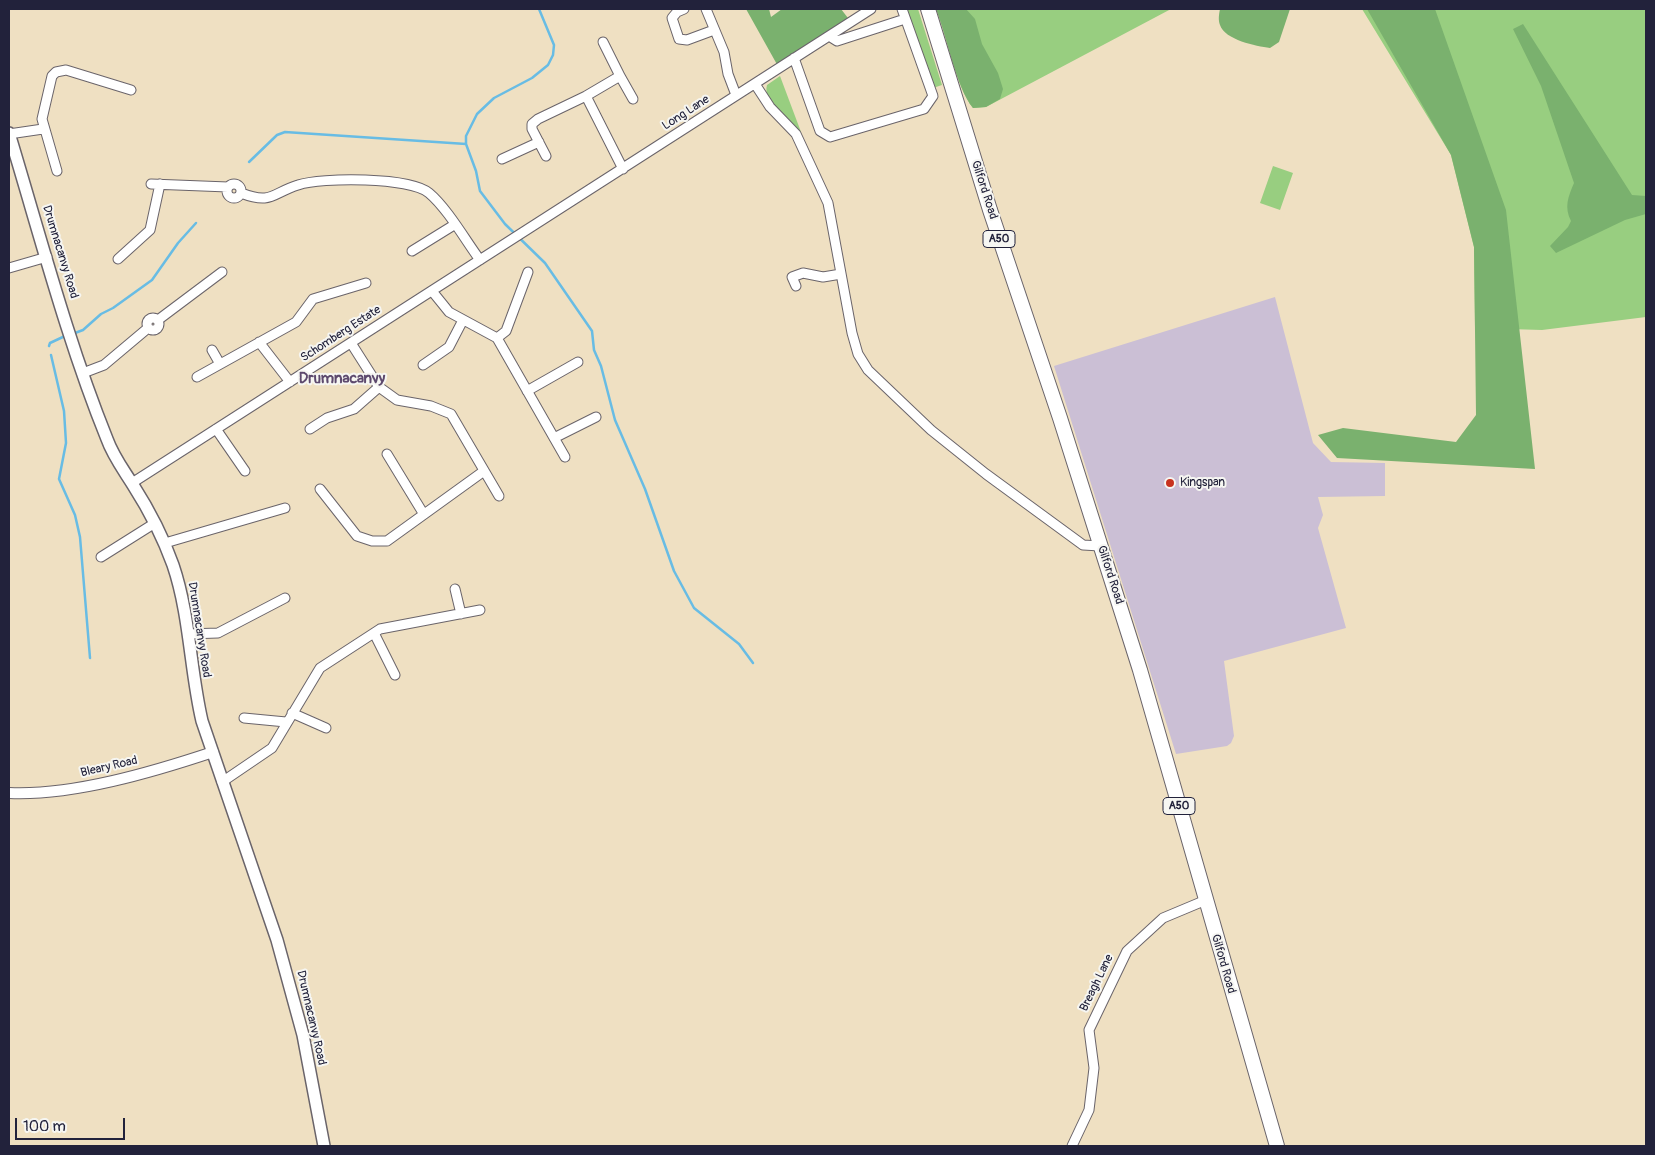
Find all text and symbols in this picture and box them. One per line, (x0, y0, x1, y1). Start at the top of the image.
street label: Long Lane (660, 92, 712, 134)
street label: Gilford Road (968, 159, 1000, 221)
street label: Drumnacanvy Road (39, 204, 81, 300)
road number: A50 (983, 230, 1015, 248)
street label: Schomberg Estate (298, 303, 384, 365)
district label: Drumnacanvy (299, 370, 385, 388)
place label: Kingspan (1180, 476, 1225, 490)
marker: Kingspan (1164, 477, 1176, 489)
street label: Gilford Road (1094, 544, 1126, 606)
street label: Drumnacanvy Road (184, 581, 214, 679)
street label: Bleary Road (79, 753, 139, 781)
road number: A50 (1163, 798, 1195, 814)
street label: Gilford Road (1208, 933, 1238, 995)
street label: Breagh Lane (1077, 952, 1117, 1014)
street label: Drumnacanvy Road (293, 969, 329, 1067)
scale bar (18, 1108, 128, 1140)
text: 100 m (23, 1117, 66, 1136)

